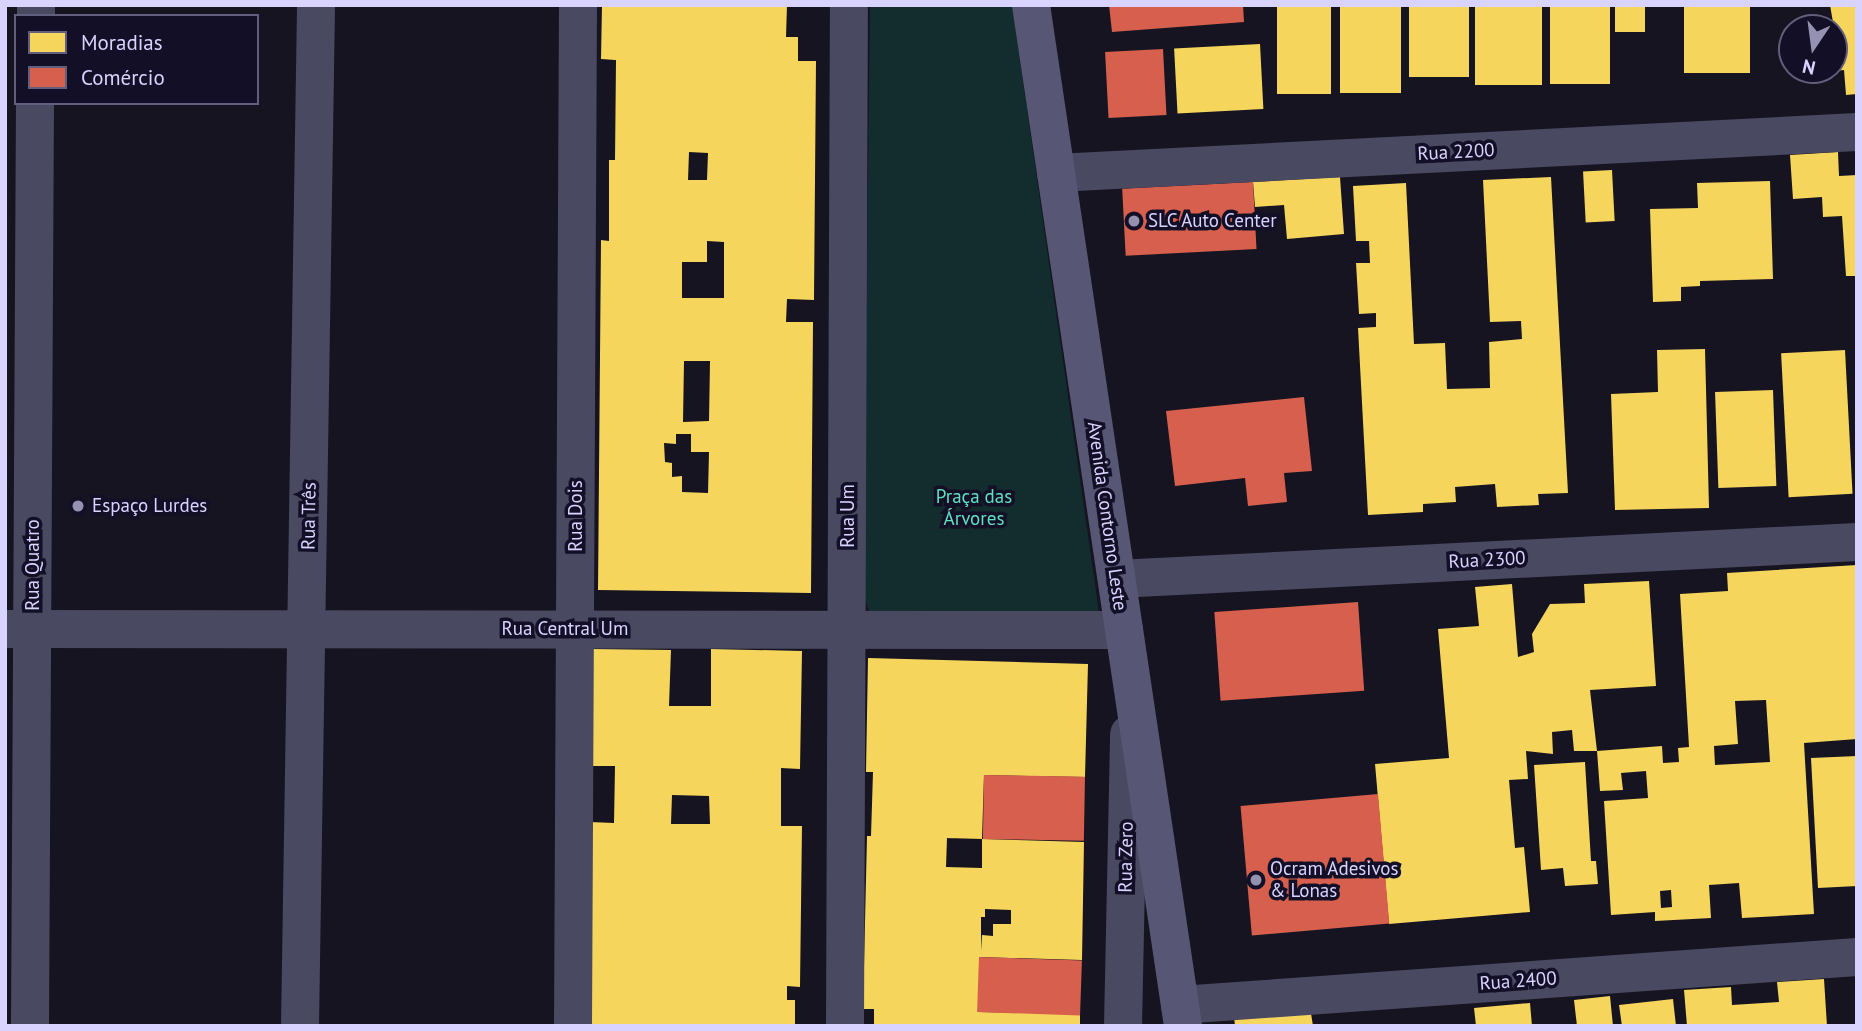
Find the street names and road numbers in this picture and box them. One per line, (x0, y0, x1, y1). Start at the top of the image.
street label: Rua 2200 (1417, 139, 1495, 165)
street label: Avenida Contorno Leste (1082, 420, 1132, 612)
street label: Rua Dois (565, 480, 587, 552)
street label: Rua Três (297, 482, 321, 550)
street label: Rua Um (837, 484, 859, 548)
street label: Rua Quatro (22, 519, 44, 611)
street label: Rua 2300 (1448, 547, 1526, 573)
street label: Rua Central Um (502, 618, 628, 640)
street label: Rua Zero (1114, 821, 1138, 893)
street label: Rua 2400 (1479, 967, 1557, 995)

